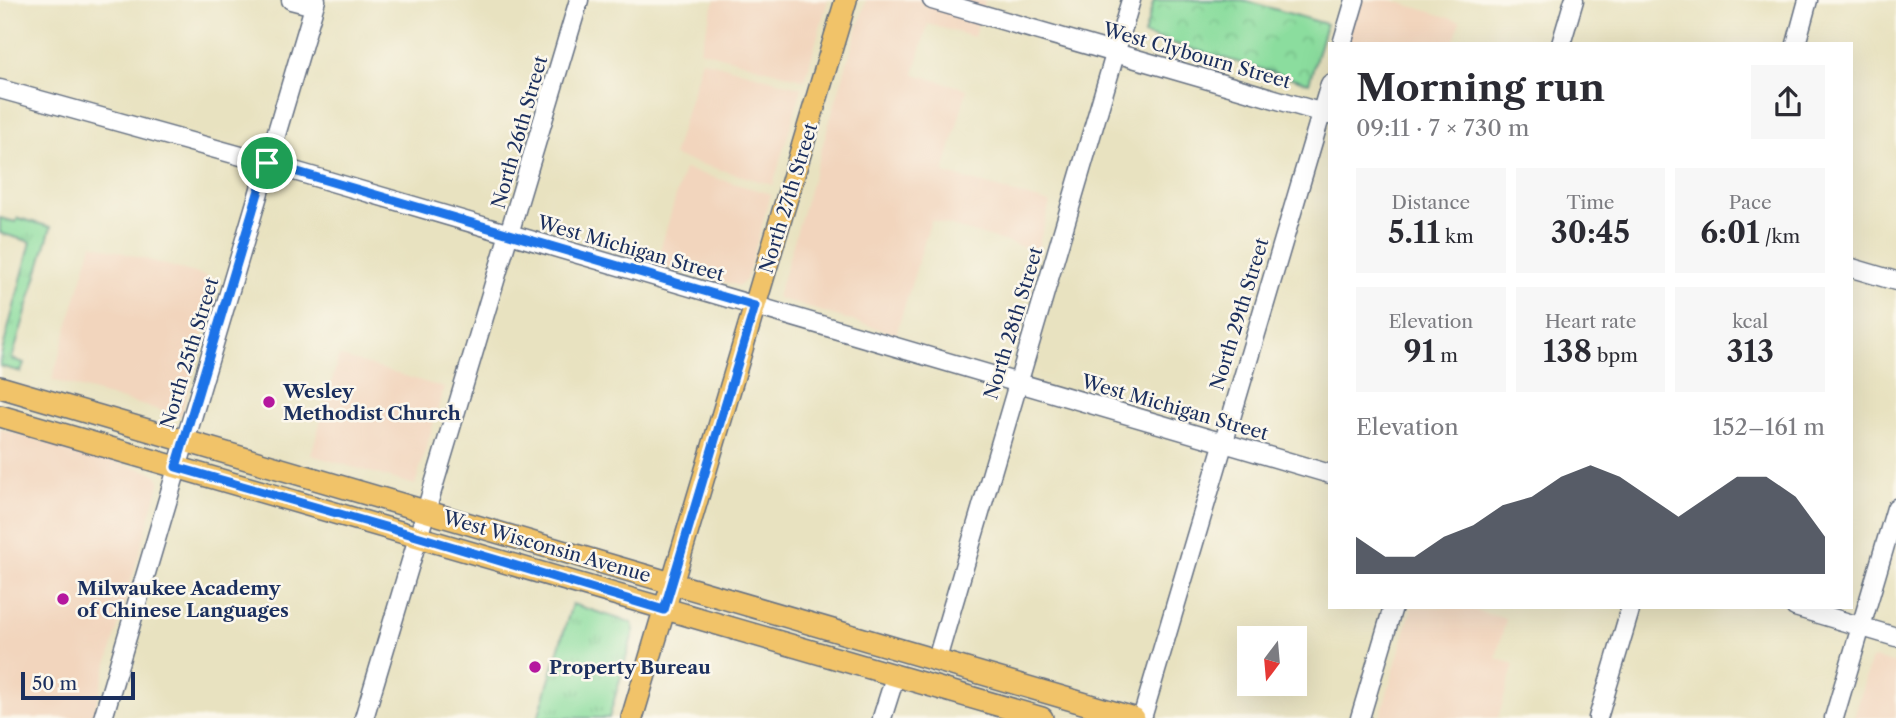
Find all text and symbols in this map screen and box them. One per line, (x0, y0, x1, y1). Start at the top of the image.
street label: West Clybourn Street (1099, 17, 1294, 93)
street label: North 26th Street (487, 53, 552, 211)
text: Morning run (1356, 64, 1605, 111)
button: share (1751, 65, 1825, 139)
text: 09:11 · 7 × 730 m (1356, 114, 1529, 142)
street label: North 27th Street (755, 120, 822, 276)
pin (237, 133, 297, 193)
icon: arrive (248, 144, 286, 182)
text: Distance (1392, 191, 1470, 214)
text: Time (1566, 191, 1615, 214)
text: Pace (1729, 191, 1772, 214)
street label: West Michigan Street (534, 211, 727, 286)
text: 5.11 (1388, 214, 1440, 251)
text: 30:45 (1551, 214, 1630, 251)
text: 6:01 (1700, 214, 1760, 251)
text: km (1440, 225, 1474, 248)
text: /km (1760, 225, 1800, 248)
street label: North 29th Street (1205, 235, 1274, 393)
street label: North 28th Street (979, 244, 1048, 402)
street label: North 25th Street (155, 274, 224, 432)
text: Elevation (1388, 310, 1473, 333)
text: Heart rate (1545, 310, 1636, 333)
text: kcal (1732, 310, 1768, 333)
text: 91 (1404, 333, 1435, 370)
text: 138 (1543, 333, 1592, 370)
text: 313 (1726, 333, 1774, 370)
text: m (1435, 344, 1458, 367)
text: bpm (1592, 344, 1638, 367)
street label: West Michigan Street (1078, 370, 1271, 445)
place label: Wesley Methodist Church (282, 380, 461, 425)
marker: Wesley Methodist Church (261, 394, 277, 410)
text: Elevation (1356, 413, 1459, 441)
text: 152–161 m (1712, 413, 1825, 441)
street label: West Wisconsin Avenue (439, 505, 653, 587)
place label: Milwaukee Academy of Chinese Languages (77, 577, 289, 622)
marker: Milwaukee Academy of Chinese Languages (55, 591, 71, 607)
north arrow (1237, 626, 1307, 696)
map controls (1237, 626, 1307, 696)
place label: Property Bureau (549, 656, 711, 679)
marker: Property Bureau (527, 659, 543, 675)
scale bar (21, 669, 135, 701)
text: 50 m (32, 672, 77, 695)

